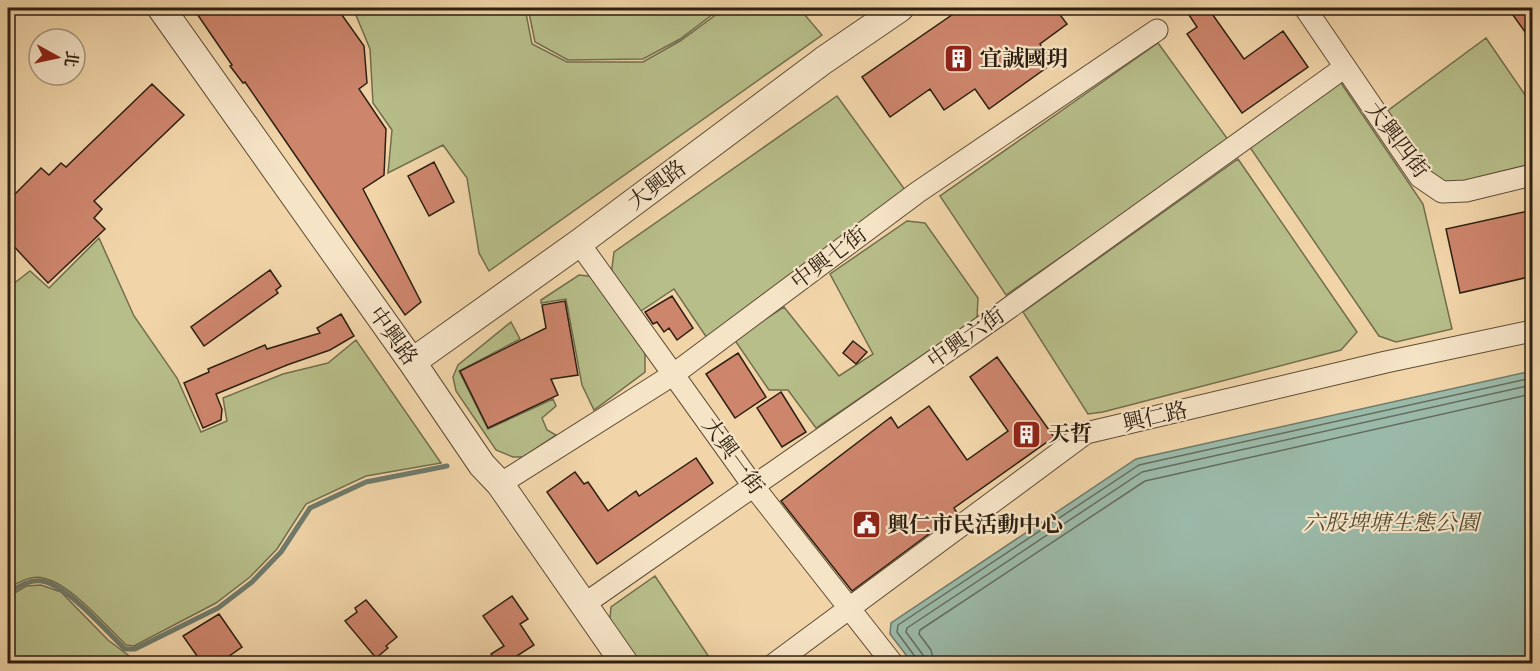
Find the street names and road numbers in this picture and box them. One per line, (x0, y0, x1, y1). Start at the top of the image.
street label: 大興四街 (1359, 96, 1435, 184)
street label: 大興路 (622, 154, 692, 216)
street label: 中興七街 (785, 220, 873, 296)
street label: 中興路 (362, 301, 424, 371)
street label: 中興六街 (922, 301, 1010, 375)
street label: 興仁路 (1120, 396, 1190, 438)
street label: 大興一街 (696, 412, 770, 500)

